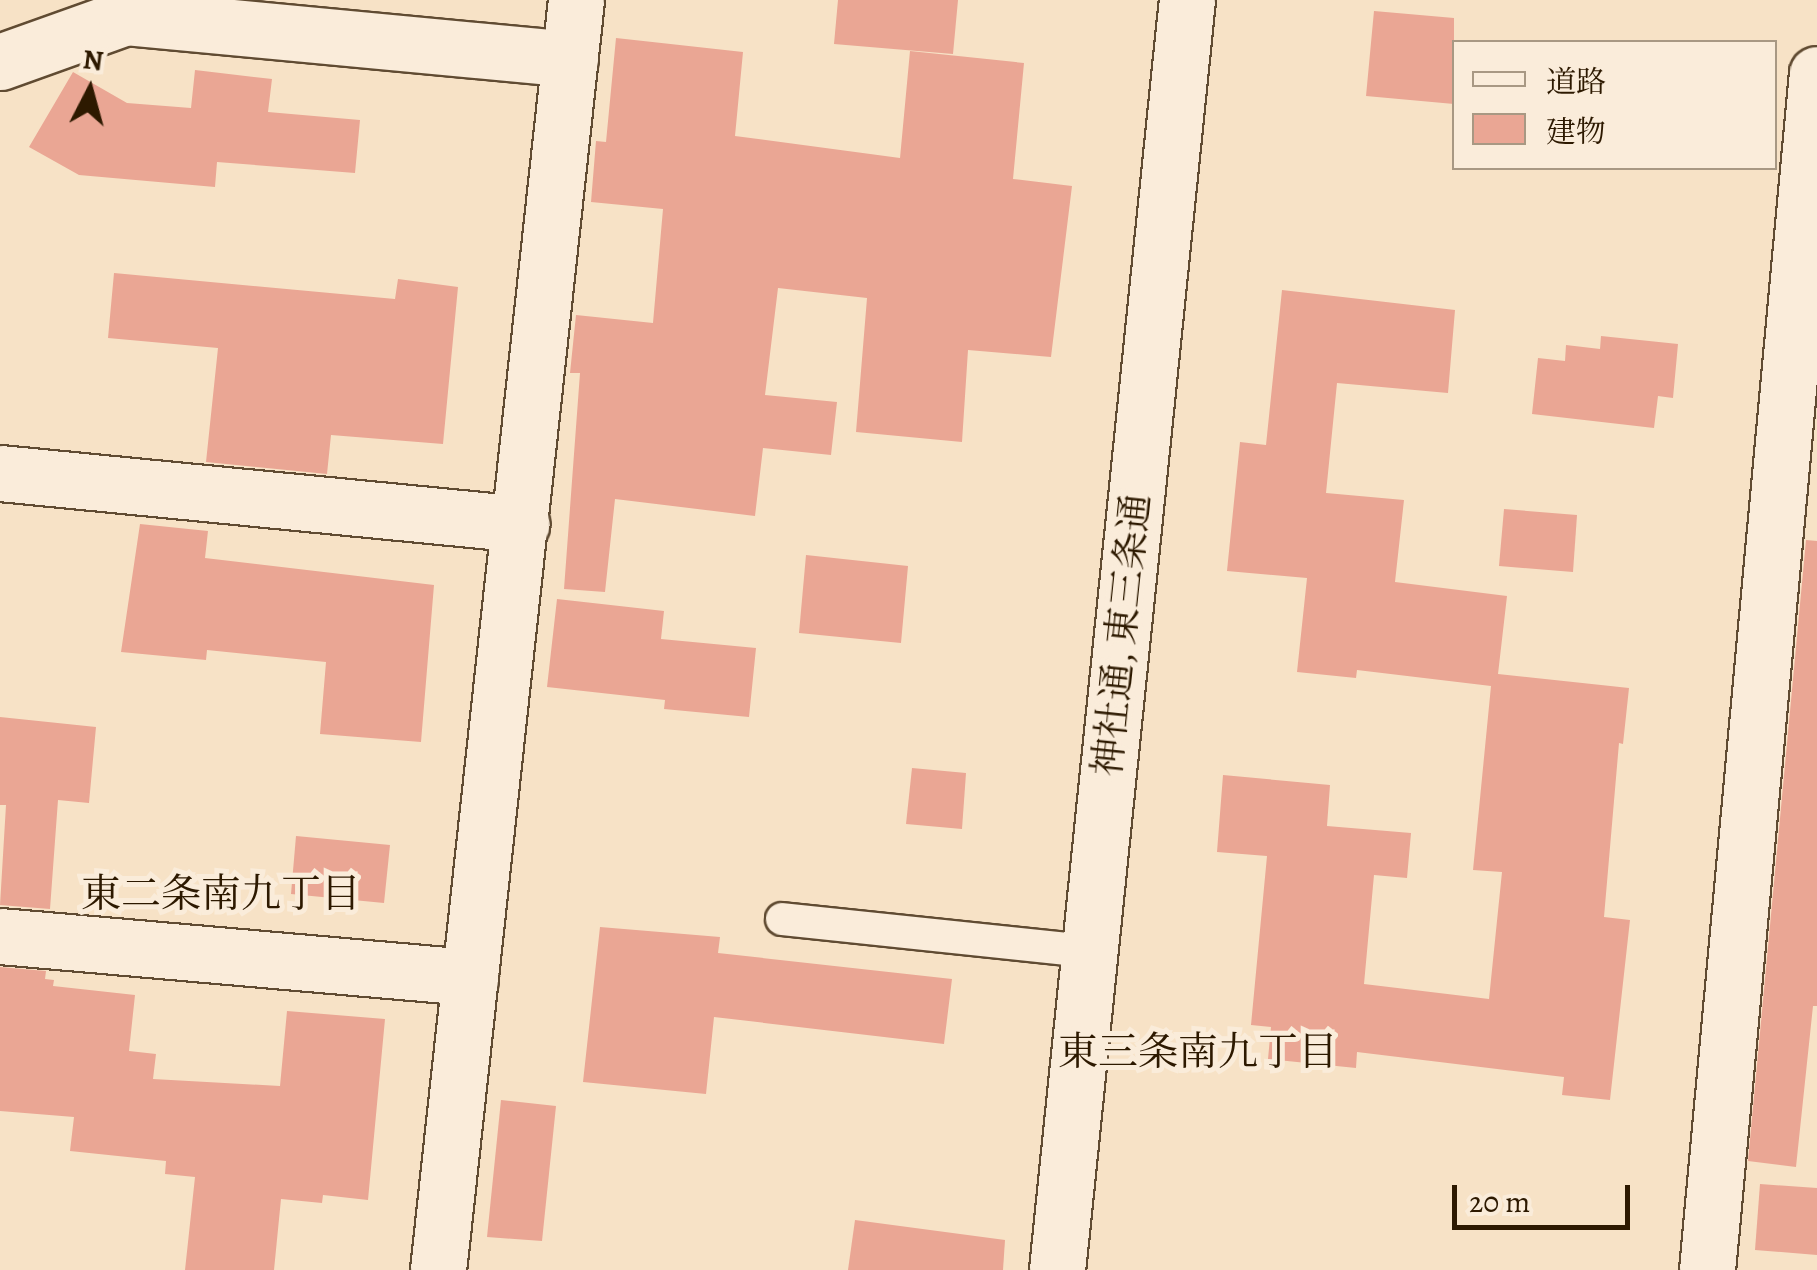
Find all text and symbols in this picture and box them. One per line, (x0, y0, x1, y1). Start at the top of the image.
north arrow (40, 40, 140, 140)
text: N (81, 40, 105, 80)
legend (1452, 40, 1777, 170)
text: 道路 (1546, 62, 1606, 102)
text: 建物 (1546, 112, 1606, 152)
street label: 神社通, 東三条通 (1084, 491, 1160, 779)
district label: 東二条南九丁目 (81, 870, 361, 918)
district label: 東三条南九丁目 (1058, 1028, 1338, 1076)
scale bar (1457, 1165, 1634, 1227)
text: 20 m (1469, 1182, 1530, 1222)

